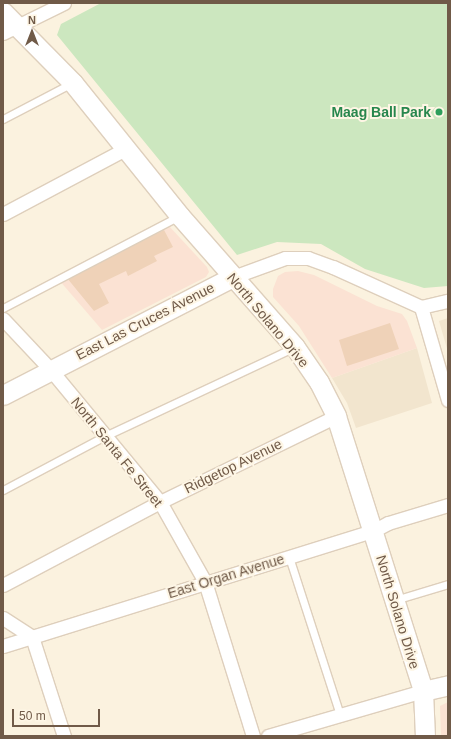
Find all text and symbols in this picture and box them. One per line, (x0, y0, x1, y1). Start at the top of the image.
north arrow (12, 12, 52, 52)
text: N (28, 14, 36, 26)
place label: Maag Ball Park (331, 104, 431, 120)
marker: Maag Ball Park (434, 107, 444, 117)
street label: North Solano Drive (224, 269, 312, 371)
street label: East Las Cruces Avenue (73, 279, 217, 363)
street label: North Santa Fe Street (68, 394, 166, 510)
street label: Ridgetop Avenue (181, 435, 285, 497)
street label: East Organ Avenue (165, 550, 287, 602)
street label: North Solano Drive (373, 553, 423, 671)
scale bar (14, 701, 102, 727)
text: 50 m (19, 709, 46, 723)

